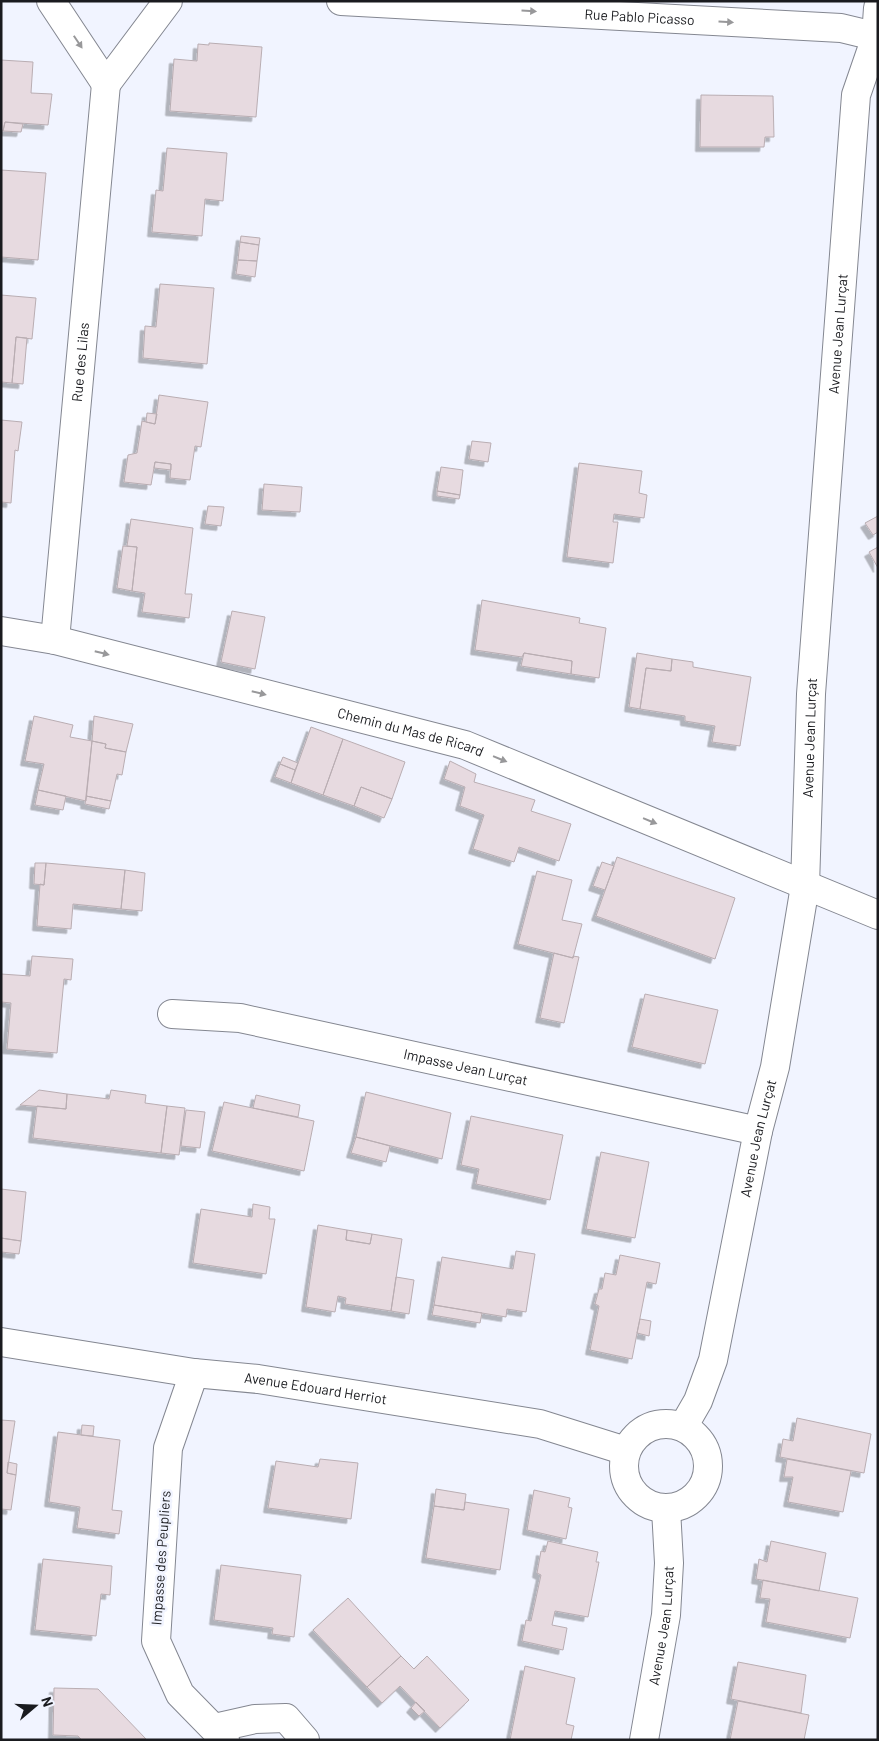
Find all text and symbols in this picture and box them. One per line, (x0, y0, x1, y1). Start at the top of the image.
street label: Rue Pablo Picasso (584, 5, 695, 28)
one-way arrow (521, 8, 537, 16)
one-way arrow (719, 18, 735, 26)
one-way arrow (73, 35, 83, 49)
street label: Avenue Jean Lurçat (825, 273, 851, 394)
street label: Rue des Lilas (68, 321, 92, 403)
one-way arrow (95, 649, 110, 657)
street label: Avenue Jean Lurçat (799, 677, 820, 798)
one-way arrow (252, 689, 267, 697)
street label: Chemin du Mas de Ricard (336, 704, 486, 760)
one-way arrow (493, 756, 507, 764)
one-way arrow (643, 818, 658, 825)
street label: Impasse Jean Lurçat (402, 1045, 529, 1089)
street label: Avenue Jean Lurçat (736, 1077, 779, 1199)
street label: Avenue Edouard Herriot (243, 1369, 388, 1407)
street label: Impasse des Peupliers (147, 1490, 174, 1626)
street label: Avenue Jean Lurçat (645, 1565, 677, 1686)
north arrow (10, 1681, 60, 1731)
text: N (38, 1694, 57, 1709)

